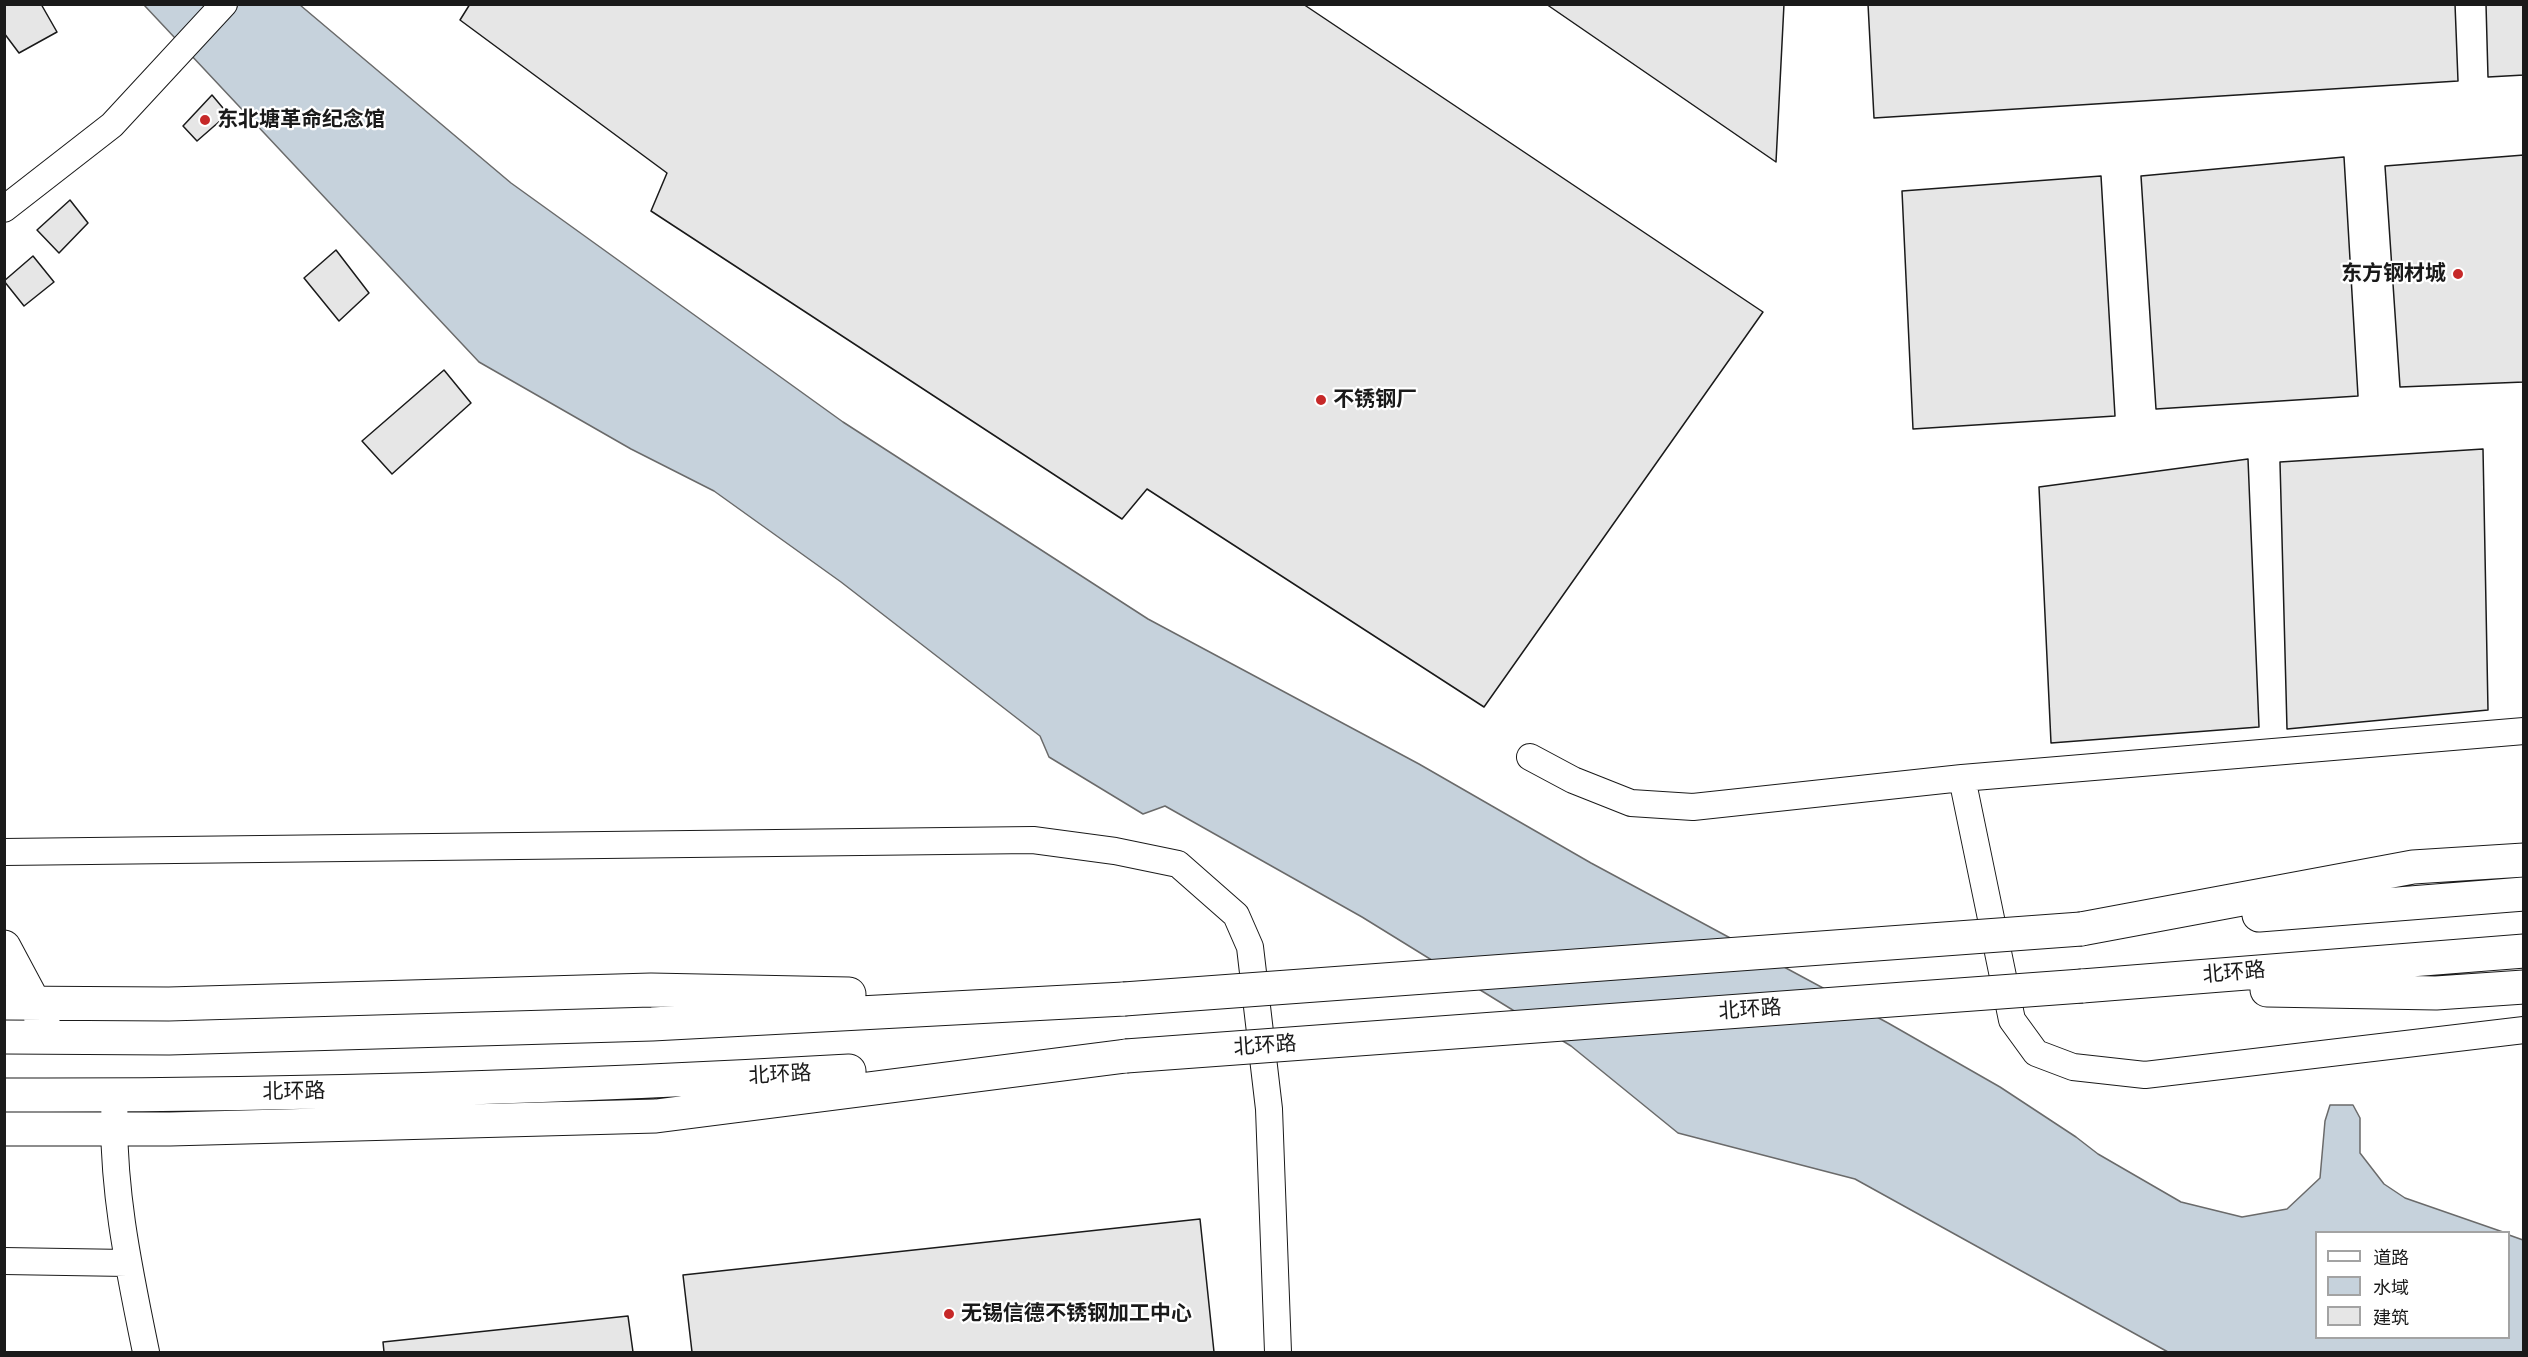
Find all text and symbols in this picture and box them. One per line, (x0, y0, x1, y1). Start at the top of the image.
place label: 东北塘革命纪念馆 (217, 107, 385, 133)
marker: 东北塘革命纪念馆 (198, 113, 212, 127)
place label: 东方钢材城 (2341, 261, 2446, 287)
marker: 东方钢材城 (2451, 267, 2465, 281)
place label: 不锈钢厂 (1333, 387, 1417, 413)
marker: 不锈钢厂 (1314, 393, 1328, 407)
street label: 北环路 (2202, 958, 2266, 988)
street label: 北环路 (1718, 995, 1782, 1025)
street label: 北环路 (1233, 1031, 1297, 1061)
street label: 北环路 (748, 1061, 812, 1089)
street label: 北环路 (262, 1079, 326, 1105)
legend (2315, 1231, 2510, 1339)
text: 道路 (2373, 1246, 2409, 1269)
text: 水域 (2373, 1276, 2409, 1299)
place label: 无锡信德不锈钢加工中心 (961, 1301, 1192, 1327)
text: 建筑 (2373, 1306, 2409, 1329)
marker: 无锡信德不锈钢加工中心 (942, 1307, 956, 1321)

